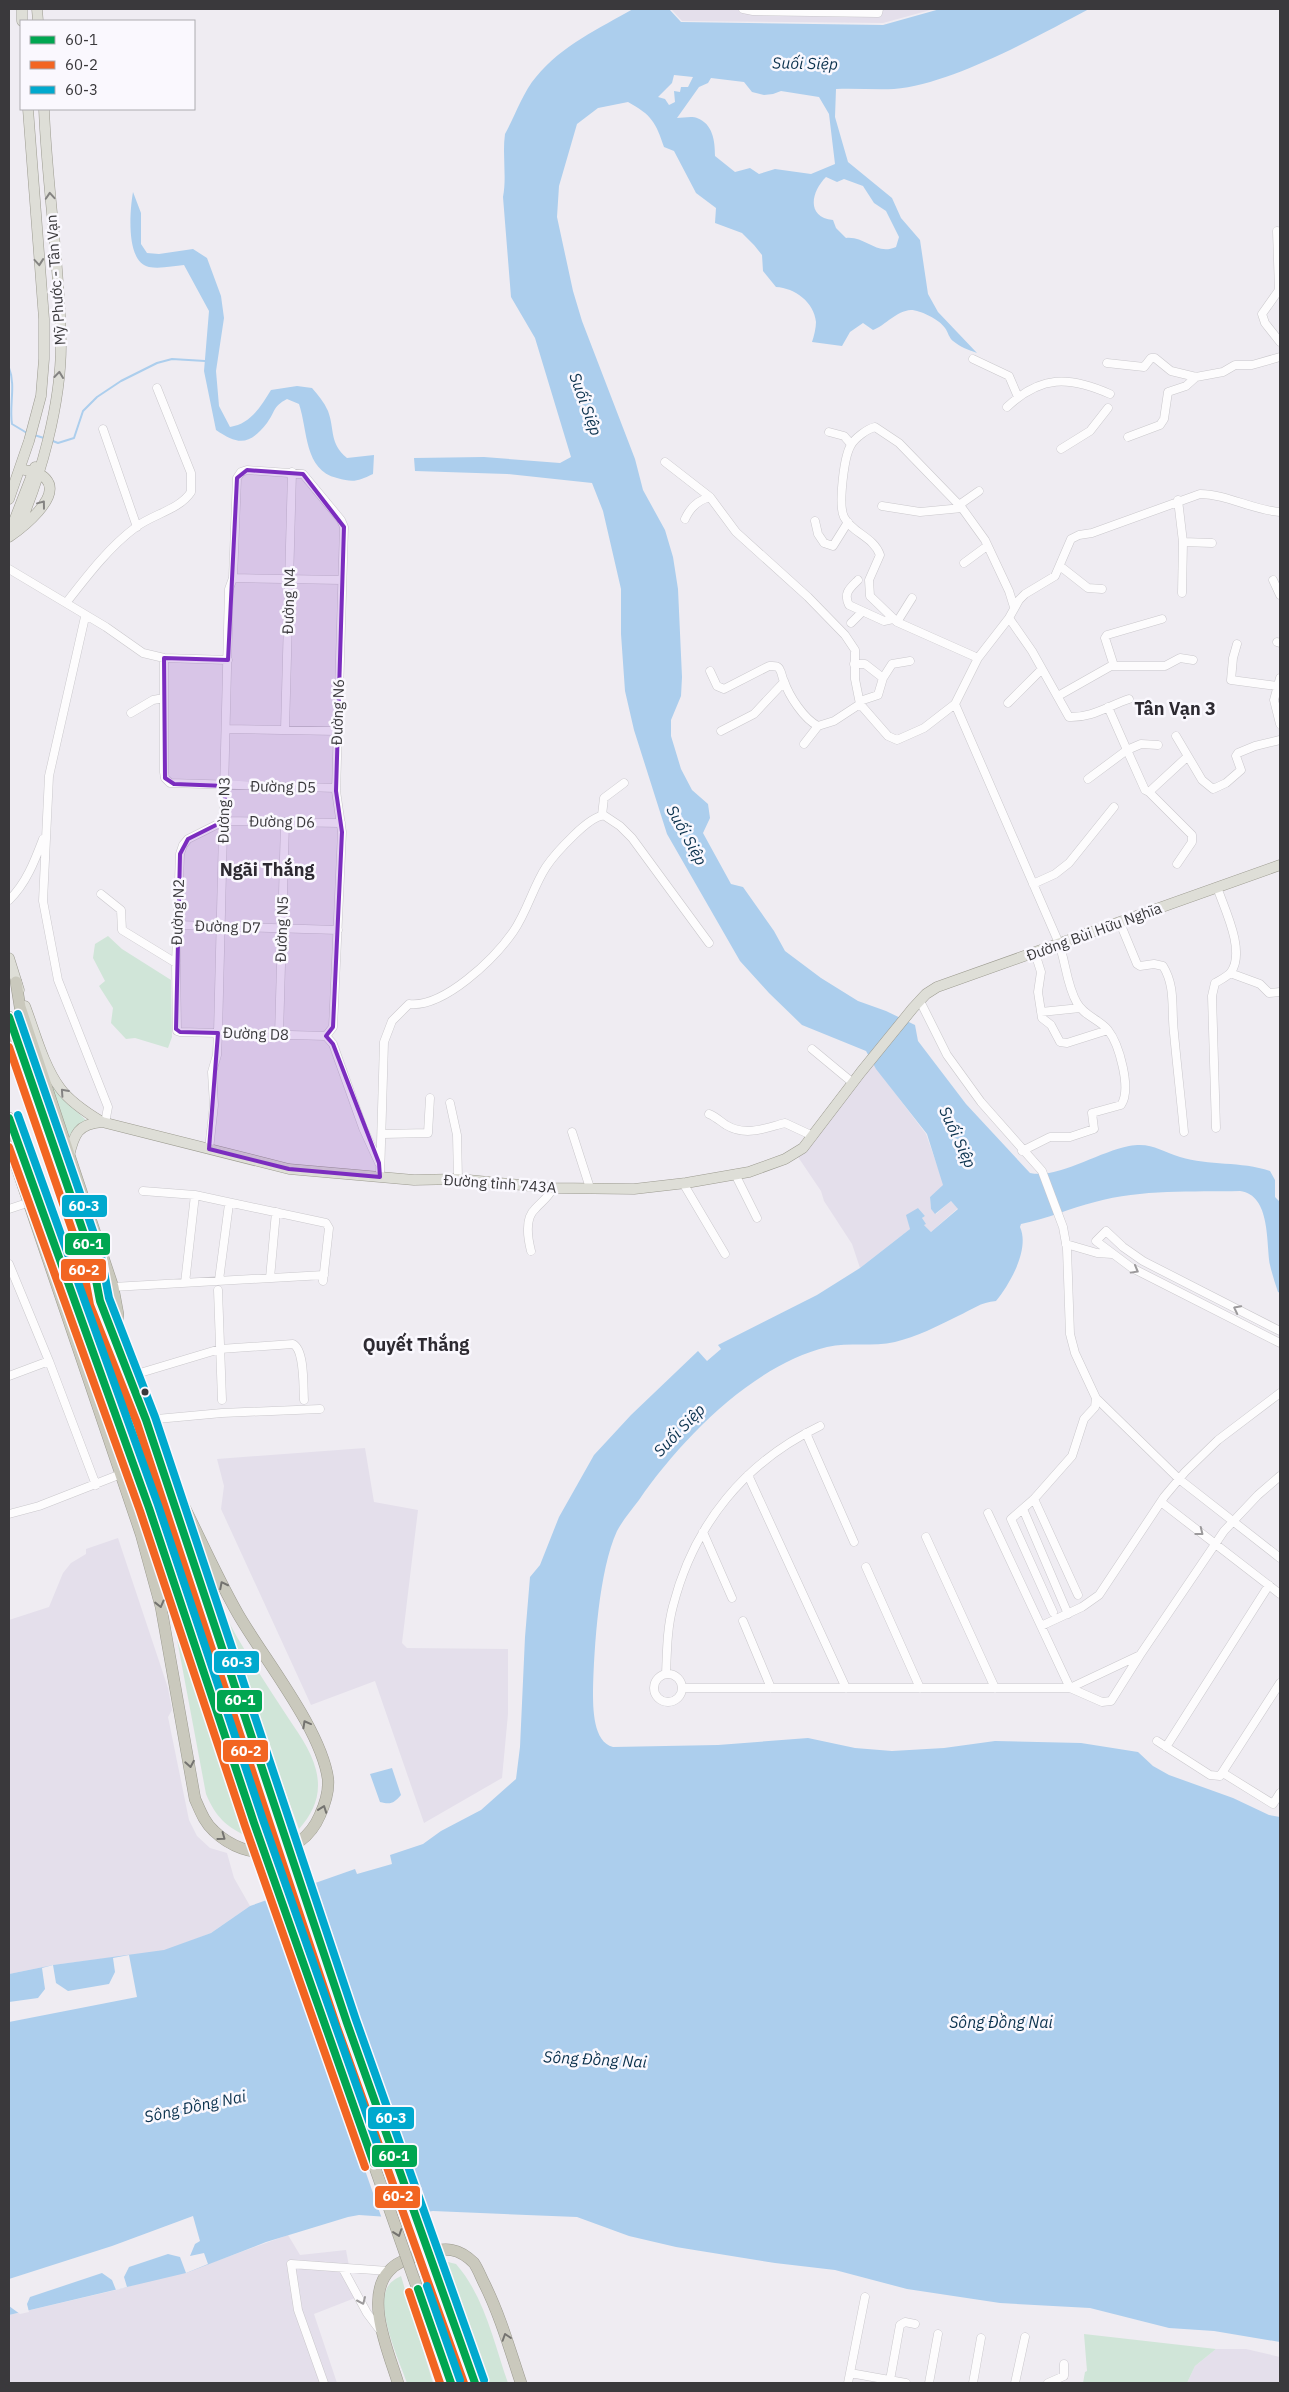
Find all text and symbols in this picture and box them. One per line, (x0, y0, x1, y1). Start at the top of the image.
legend (20, 20, 195, 110)
text: 60-1 (65, 30, 98, 49)
water label: Suối Siệp (772, 52, 838, 74)
text: 60-2 (65, 55, 98, 74)
text: 60-3 (65, 80, 98, 99)
one-way arrow (45, 192, 56, 200)
street label: Mỹ Phước - Tân Vạn (41, 214, 70, 346)
one-way arrow (33, 258, 44, 266)
water label: Suối Siệp (565, 370, 607, 438)
one-way arrow (53, 371, 64, 379)
one-way arrow (37, 501, 46, 510)
street label: Đường N4 (278, 567, 299, 635)
street label: Đường N6 (327, 678, 348, 746)
district label: Tân Vạn 3 (1134, 697, 1216, 720)
street label: Đường D5 (250, 776, 316, 797)
street label: Đường N3 (213, 777, 234, 843)
water label: Suối Siệp (662, 801, 712, 869)
street label: Đường D6 (249, 811, 315, 832)
district label: Ngãi Thắng (220, 857, 314, 881)
street label: Đường N2 (167, 878, 188, 946)
street label: Đường N5 (271, 895, 292, 963)
street label: Đường Bùi Hữu Nghĩa (1024, 898, 1164, 965)
street label: Đường D7 (195, 916, 261, 937)
street label: Đường D8 (223, 1023, 289, 1044)
one-way arrow (61, 1088, 70, 1097)
water label: Suối Siệp (935, 1103, 981, 1171)
street label: Đường tỉnh 743A (443, 1170, 558, 1197)
line badge: 60-3 (61, 1194, 108, 1218)
text: 60-3 (69, 1197, 99, 1215)
line badge: 60-1 (64, 1232, 111, 1256)
text: 60-1 (73, 1235, 104, 1253)
line badge: 60-2 (60, 1258, 107, 1282)
text: 60-2 (69, 1261, 99, 1279)
one-way arrow (1130, 1263, 1139, 1273)
one-way arrow (1233, 1304, 1242, 1315)
district label: Quyết Thắng (363, 1332, 469, 1356)
unlabelled marker (140, 1387, 150, 1397)
water label: Suối Siệp (649, 1399, 709, 1461)
one-way arrow (1194, 1526, 1203, 1535)
one-way arrow (219, 1581, 229, 1590)
one-way arrow (154, 1600, 165, 1609)
line badge: 60-3 (213, 1650, 260, 1674)
text: 60-3 (222, 1653, 252, 1671)
line badge: 60-1 (216, 1689, 263, 1713)
text: 60-1 (225, 1691, 256, 1709)
one-way arrow (302, 1721, 312, 1730)
line badge: 60-2 (222, 1739, 269, 1763)
text: 60-2 (231, 1742, 261, 1760)
one-way arrow (184, 1760, 194, 1769)
one-way arrow (317, 1805, 327, 1813)
one-way arrow (216, 1831, 226, 1840)
water label: Sông Đồng Nai (949, 2012, 1054, 2032)
water label: Sông Đồng Nai (543, 2046, 648, 2072)
water label: Sông Đồng Nai (142, 2085, 249, 2127)
line badge: 60-3 (367, 2106, 415, 2130)
text: 60-3 (376, 2109, 406, 2127)
line badge: 60-1 (371, 2144, 418, 2168)
text: 60-1 (379, 2147, 410, 2165)
line badge: 60-2 (374, 2185, 421, 2209)
text: 60-2 (383, 2187, 413, 2205)
one-way arrow (392, 2228, 402, 2236)
one-way arrow (355, 2296, 366, 2305)
one-way arrow (501, 2333, 511, 2342)

